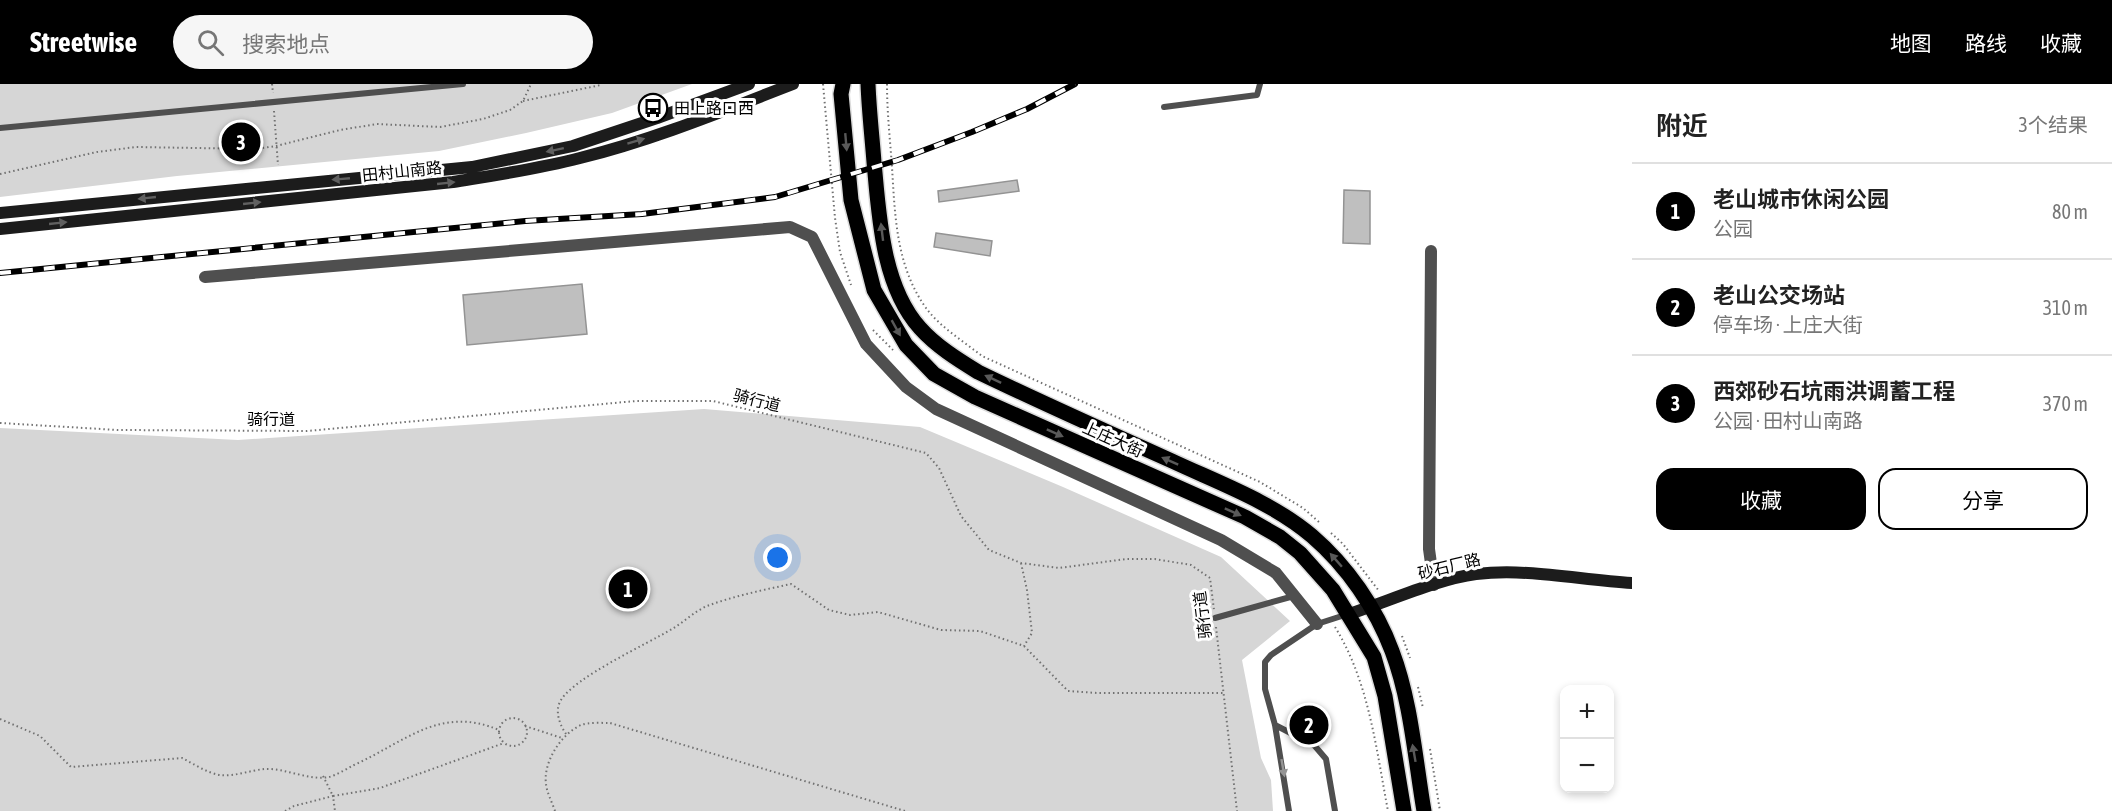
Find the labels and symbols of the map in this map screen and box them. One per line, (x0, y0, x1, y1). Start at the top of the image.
bus stop icon: 田上路口西 (637, 92, 669, 124)
place label: 田上路口西 (674, 99, 754, 117)
pin: 3 (222, 120, 260, 164)
one-way arrow (841, 133, 851, 152)
one-way arrow (627, 136, 645, 145)
one-way arrow (545, 146, 564, 155)
street label: 田村山南路 (361, 158, 443, 184)
one-way arrow (331, 174, 350, 184)
one-way arrow (437, 178, 456, 188)
one-way arrow (137, 193, 156, 203)
one-way arrow (243, 198, 262, 208)
one-way arrow (49, 218, 68, 228)
one-way arrow (877, 222, 886, 241)
one-way arrow (891, 320, 901, 337)
one-way arrow (985, 375, 1002, 384)
street label: 骑行道 (732, 385, 782, 415)
street label: 骑行道 (247, 410, 295, 428)
street label: 上庄大街 (1080, 418, 1146, 460)
one-way arrow (1046, 429, 1064, 439)
one-way arrow (1162, 456, 1179, 465)
one-way arrow (1225, 507, 1243, 517)
your location (763, 543, 792, 572)
street label: 砂石厂路 (1416, 550, 1482, 582)
one-way arrow (1330, 553, 1343, 568)
pin: 1 (608, 566, 648, 612)
street label: 骑行道 (1190, 590, 1214, 640)
pin: 2 (1290, 702, 1328, 748)
one-way arrow (1409, 744, 1418, 763)
one-way arrow (1278, 759, 1287, 778)

